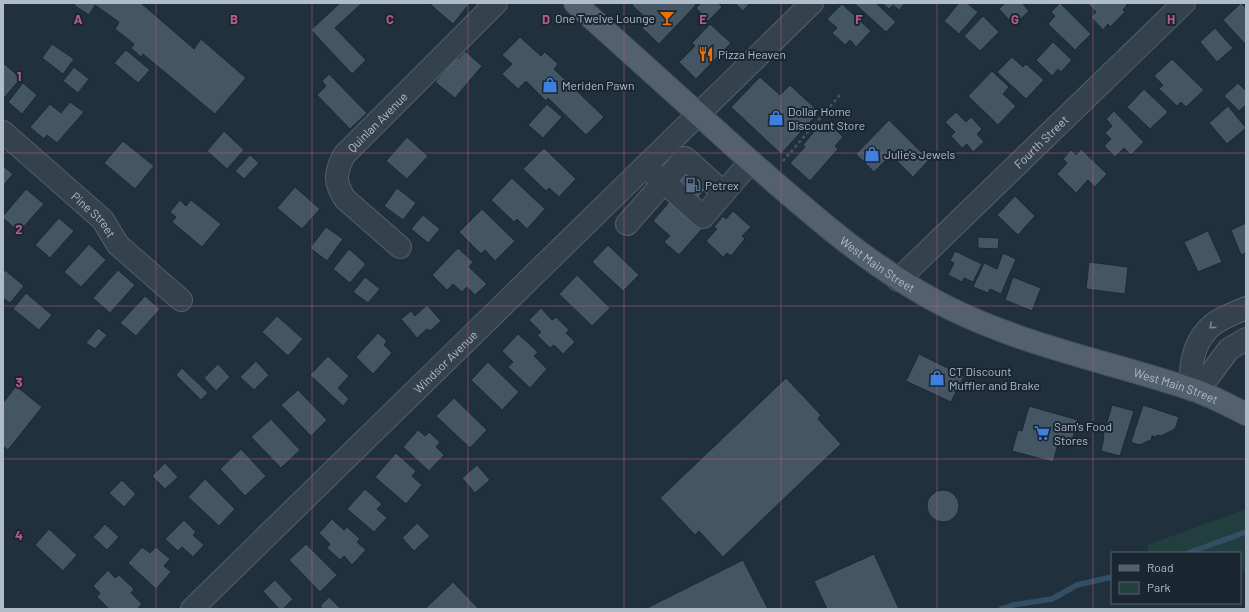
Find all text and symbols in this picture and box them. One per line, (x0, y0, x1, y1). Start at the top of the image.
bar icon: One Twelve Lounge (658, 9, 676, 27)
text: A (74, 11, 83, 27)
text: B (230, 11, 238, 27)
text: C (386, 11, 394, 27)
text: D (542, 11, 550, 27)
place label: One Twelve Lounge (555, 11, 655, 25)
text: E (699, 11, 707, 27)
text: F (855, 11, 863, 27)
text: G (1011, 11, 1019, 27)
text: H (1167, 11, 1175, 27)
restaurant icon: Pizza Heaven (697, 45, 715, 63)
place label: Pizza Heaven (718, 47, 786, 61)
text: 1 (17, 68, 21, 84)
shop icon: Meriden Pawn (541, 76, 559, 94)
place label: Meriden Pawn (562, 78, 634, 92)
street label: Quinlan Avenue (344, 89, 410, 155)
place label: Dollar Home Discount Store (788, 104, 865, 132)
shop icon: Dollar Home Discount Store (767, 109, 785, 127)
street label: Fourth Street (1011, 112, 1071, 171)
shop icon: Julie's Jewels (863, 145, 881, 163)
place label: Julie's Jewels (884, 147, 956, 161)
fuel station icon: Petrex (684, 176, 702, 194)
place label: Petrex (705, 178, 739, 192)
street label: Pine Street (69, 189, 119, 240)
text: 2 (15, 221, 23, 237)
street label: West Main Street (837, 233, 918, 295)
one-way arrow (1209, 322, 1216, 329)
street label: Windsor Avenue (410, 327, 480, 396)
place label: CT Discount Muffler and Brake (949, 364, 1040, 392)
street label: West Main Street (1132, 365, 1221, 406)
shop icon: CT Discount Muffler and Brake (928, 369, 946, 387)
text: 3 (15, 374, 23, 390)
place label: Sam's Food Stores (1054, 419, 1112, 447)
supermarket icon: Sam's Food Stores (1033, 424, 1051, 442)
text: 4 (15, 527, 23, 543)
legend (1111, 552, 1241, 604)
text: Road (1147, 560, 1174, 574)
text: Park (1147, 580, 1171, 594)

